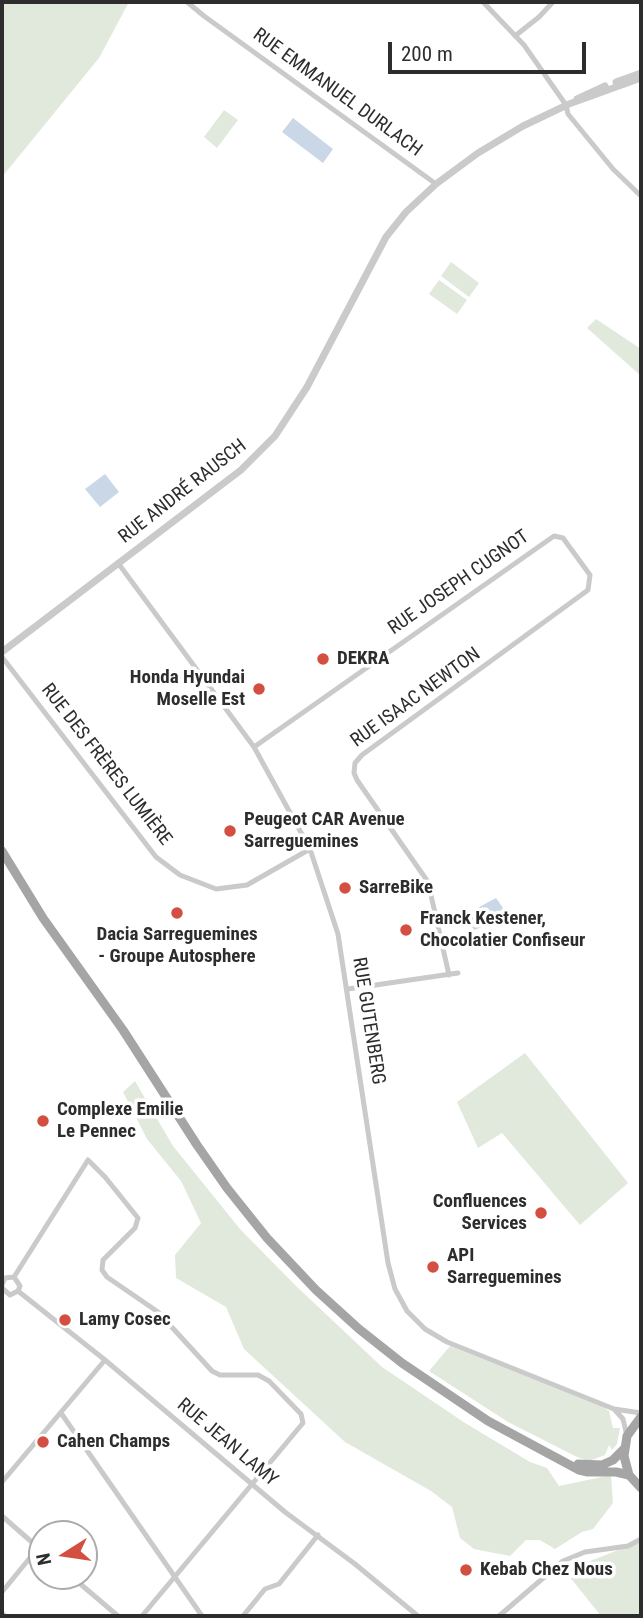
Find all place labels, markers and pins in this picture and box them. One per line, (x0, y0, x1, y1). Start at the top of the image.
place label: DEKRA (337, 648, 389, 670)
marker: DEKRA (315, 651, 331, 667)
place label: Honda Hyundai Moselle Est (130, 667, 245, 711)
marker: Honda Hyundai Moselle Est (251, 681, 267, 697)
place label: Peugeot CAR Avenue Sarreguemines (244, 809, 405, 853)
marker: Peugeot CAR Avenue Sarreguemines (222, 823, 238, 839)
place label: SarreBike (359, 877, 433, 899)
marker: SarreBike (337, 880, 353, 896)
marker: Dacia Sarreguemines - Groupe Autosphere (169, 905, 185, 921)
place label: Franck Kestener, Chocolatier Confiseur (420, 908, 585, 952)
marker: Franck Kestener, Chocolatier Confiseur (398, 922, 414, 938)
place label: Dacia Sarreguemines - Groupe Autosphere (96, 924, 258, 968)
place label: Complexe Emilie Le Pennec (57, 1099, 183, 1143)
marker: Complexe Emilie Le Pennec (35, 1113, 51, 1129)
place label: Confluences Services (433, 1191, 527, 1235)
marker: Confluences Services (533, 1205, 549, 1221)
place label: API Sarreguemines (447, 1245, 562, 1289)
marker: API Sarreguemines (425, 1259, 441, 1275)
place label: Lamy Cosec (79, 1309, 171, 1331)
marker: Lamy Cosec (57, 1312, 73, 1328)
place label: Cahen Champs (57, 1431, 170, 1453)
marker: Cahen Champs (35, 1434, 51, 1450)
place label: Kebab Chez Nous (480, 1559, 613, 1581)
marker: Kebab Chez Nous (458, 1562, 474, 1578)

